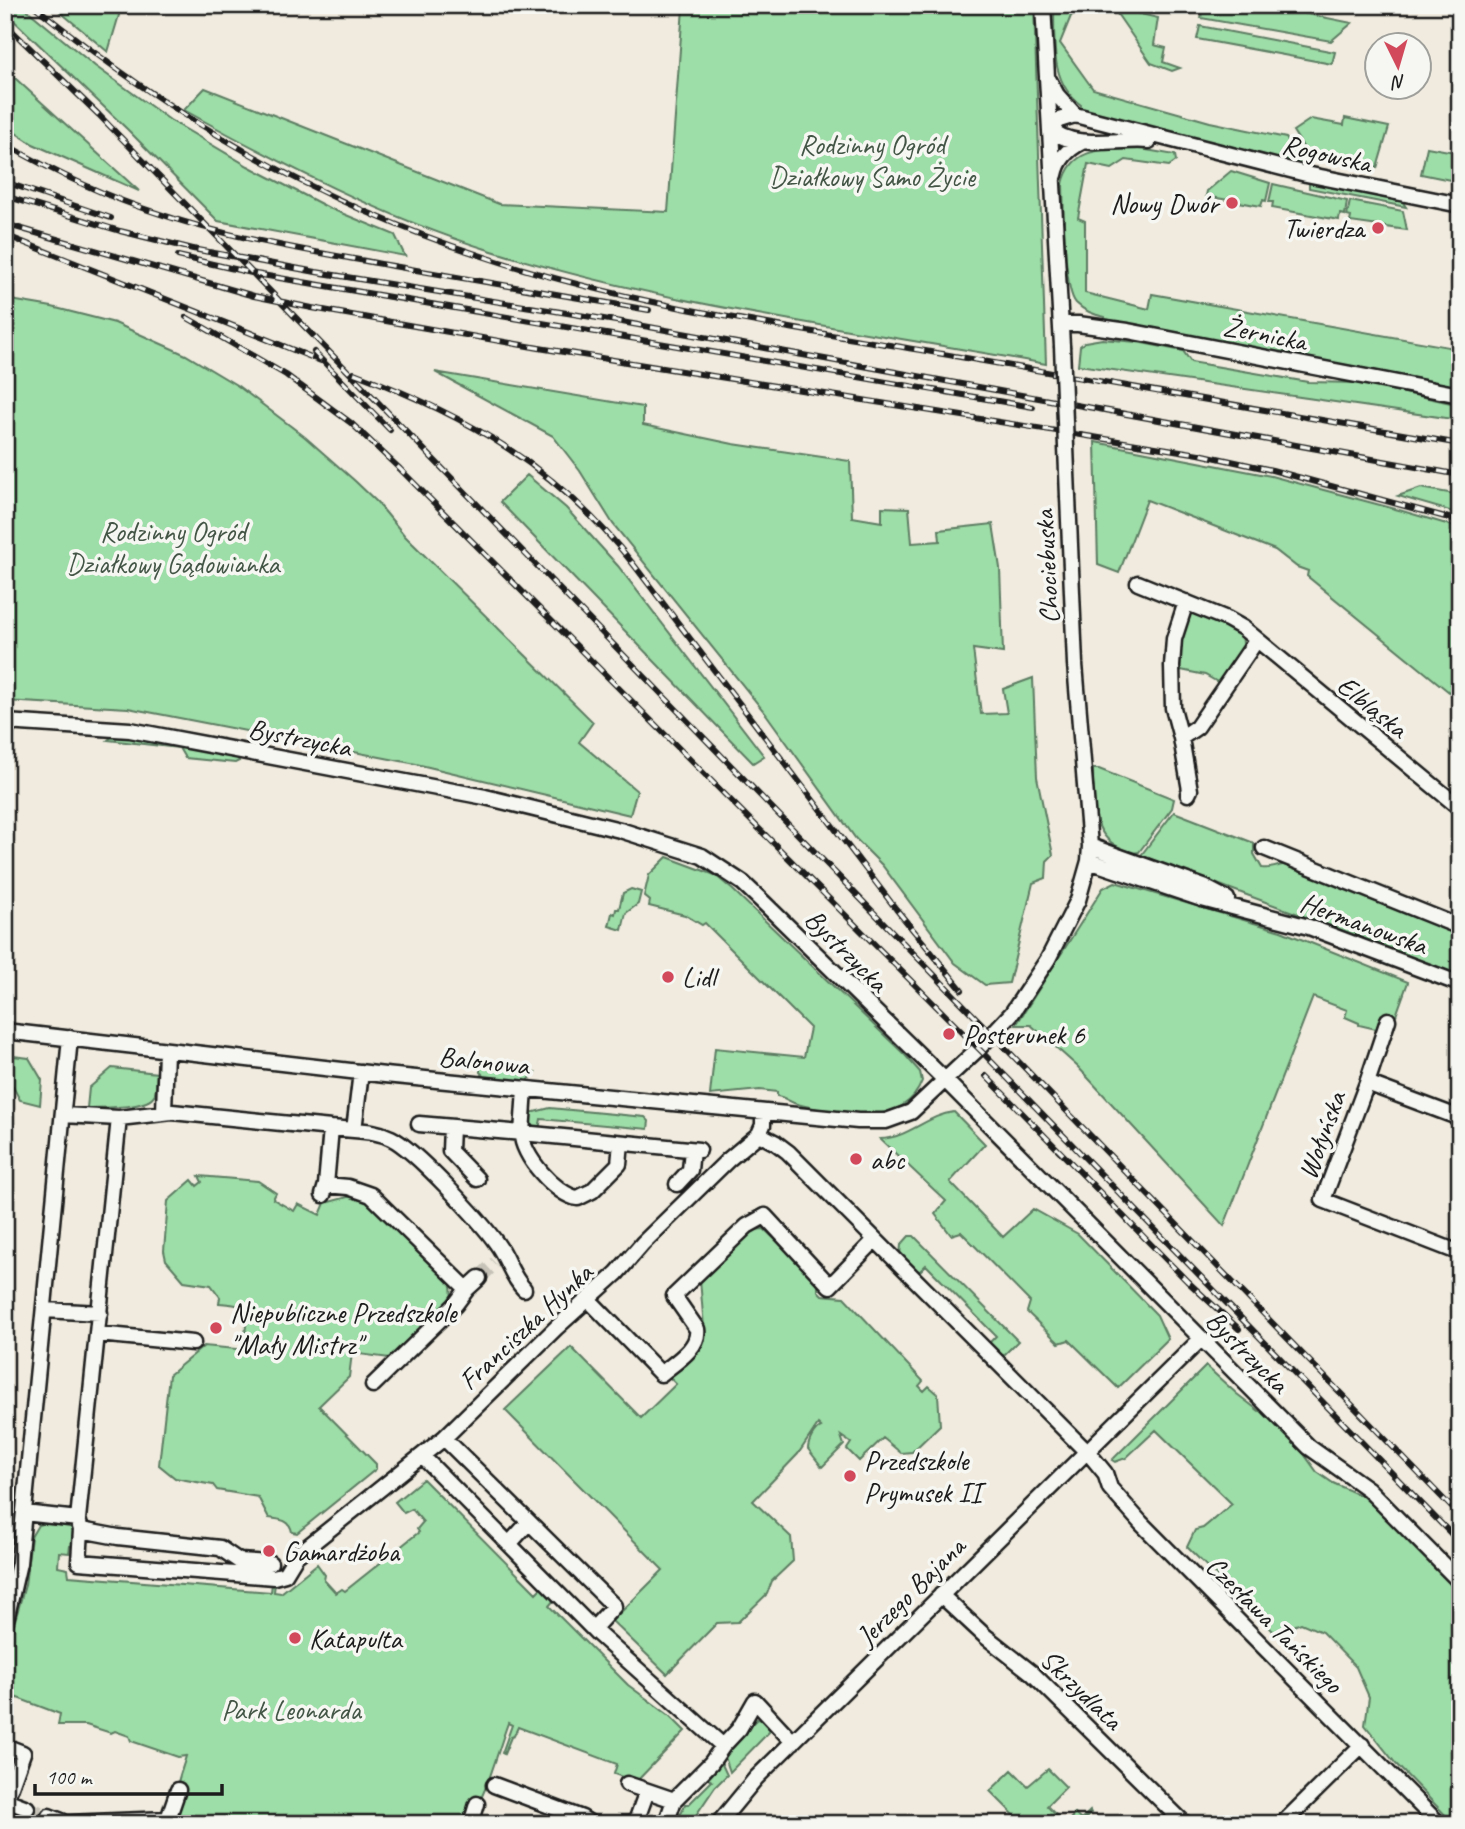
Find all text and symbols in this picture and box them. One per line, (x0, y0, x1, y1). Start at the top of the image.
north arrow (1364, 32, 1434, 102)
text: N (1389, 69, 1406, 95)
street label: Rogowska (1279, 126, 1377, 181)
park label: Rodzinny Ogród Działkowy Samo Życie (769, 127, 977, 194)
place label: Nowy Dwór (1110, 186, 1221, 221)
marker: Nowy Dwór (1224, 195, 1240, 211)
place label: Twierdza (1283, 211, 1367, 246)
marker: Twierdza (1370, 220, 1386, 236)
street label: Żernicka (1220, 308, 1312, 359)
street label: Chociebuska (1026, 507, 1067, 625)
park label: Rodzinny Ogród Działkowy Gądowianka (66, 514, 281, 581)
street label: Elbląska (1330, 667, 1416, 746)
street label: Bystrzycka (246, 710, 356, 765)
street label: Hermanowska (1296, 884, 1434, 963)
street label: Bystrzycka (798, 901, 897, 1001)
place label: Lidl (682, 960, 720, 995)
marker: Lidl (660, 969, 676, 985)
place label: Posterunek 6 (963, 1017, 1086, 1052)
marker: Posterunek 6 (941, 1026, 957, 1042)
street label: Balonowa (437, 1038, 533, 1083)
street label: Wołyńska (1290, 1085, 1354, 1184)
place label: abc (870, 1142, 905, 1177)
marker: abc (848, 1151, 864, 1167)
street label: Franciszka Hynka (451, 1254, 601, 1397)
place label: Niepubliczne Przedszkole "Mały Mistrz" (230, 1295, 458, 1362)
street label: Bystrzycka (1199, 1302, 1298, 1402)
marker: Niepubliczne Przedszkole "Mały Mistrz" (208, 1320, 224, 1336)
place label: Przedszkole Prymusek II (864, 1443, 987, 1510)
marker: Przedszkole Prymusek II (842, 1468, 858, 1484)
street label: Jerzego Bajana (847, 1528, 974, 1655)
place label: Gamardżoba (283, 1534, 401, 1569)
marker: Gamardżoba (261, 1543, 277, 1559)
street label: Czesława Tańskiego (1199, 1548, 1352, 1702)
place label: Katapulta (309, 1621, 404, 1656)
marker: Katapulta (287, 1630, 303, 1646)
street label: Skrzydlata (1033, 1642, 1131, 1738)
park label: Park Leonarda (221, 1692, 362, 1727)
scale bar (35, 1752, 222, 1796)
text: 100 m (46, 1764, 93, 1790)

